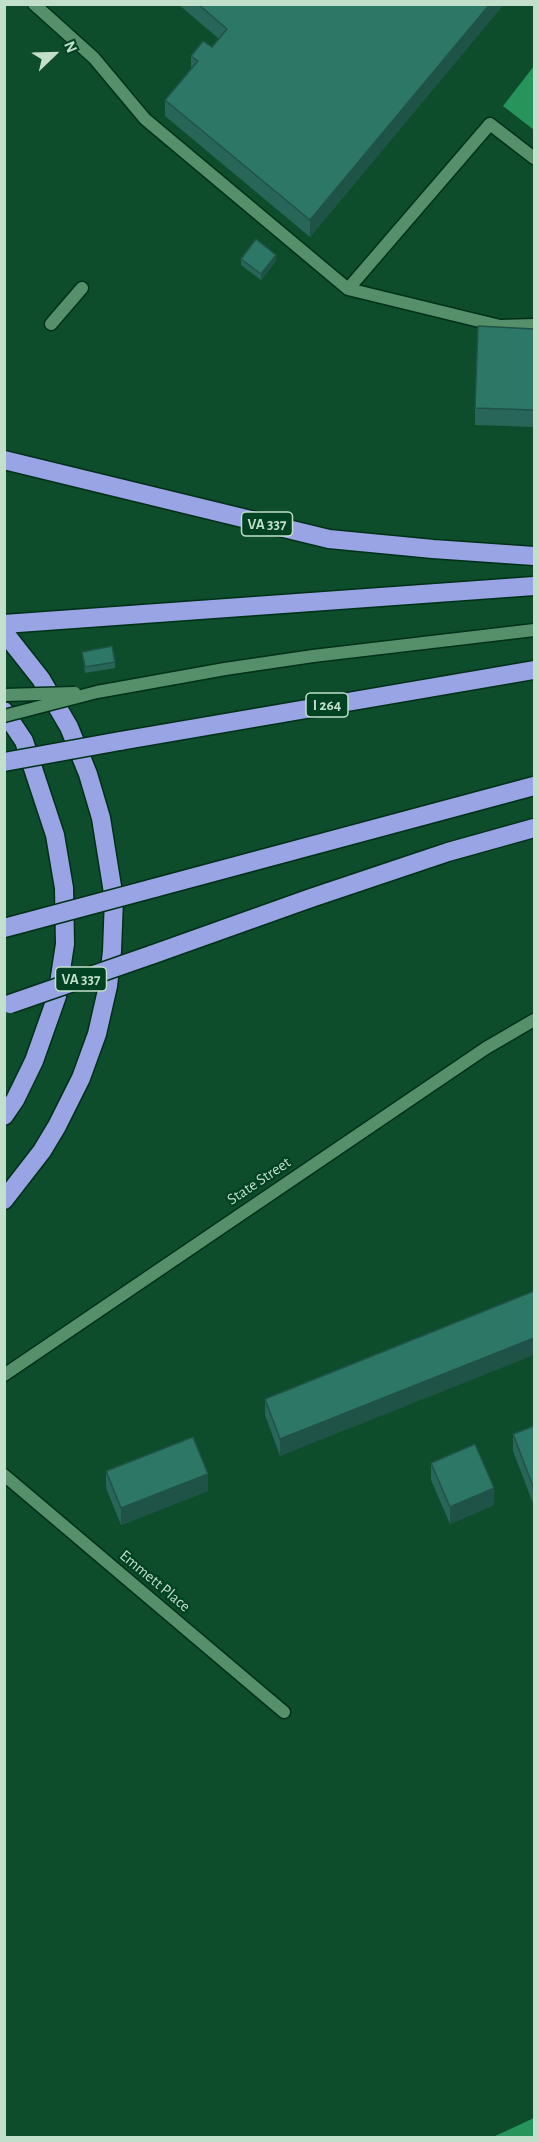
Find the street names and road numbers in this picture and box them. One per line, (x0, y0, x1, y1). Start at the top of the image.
road number: VA 337 (242, 512, 292, 536)
road number: I 264 (306, 693, 348, 717)
road number: VA 337 (56, 967, 106, 991)
street label: State Street (224, 1153, 294, 1209)
street label: Emmett Place (116, 1546, 194, 1616)

